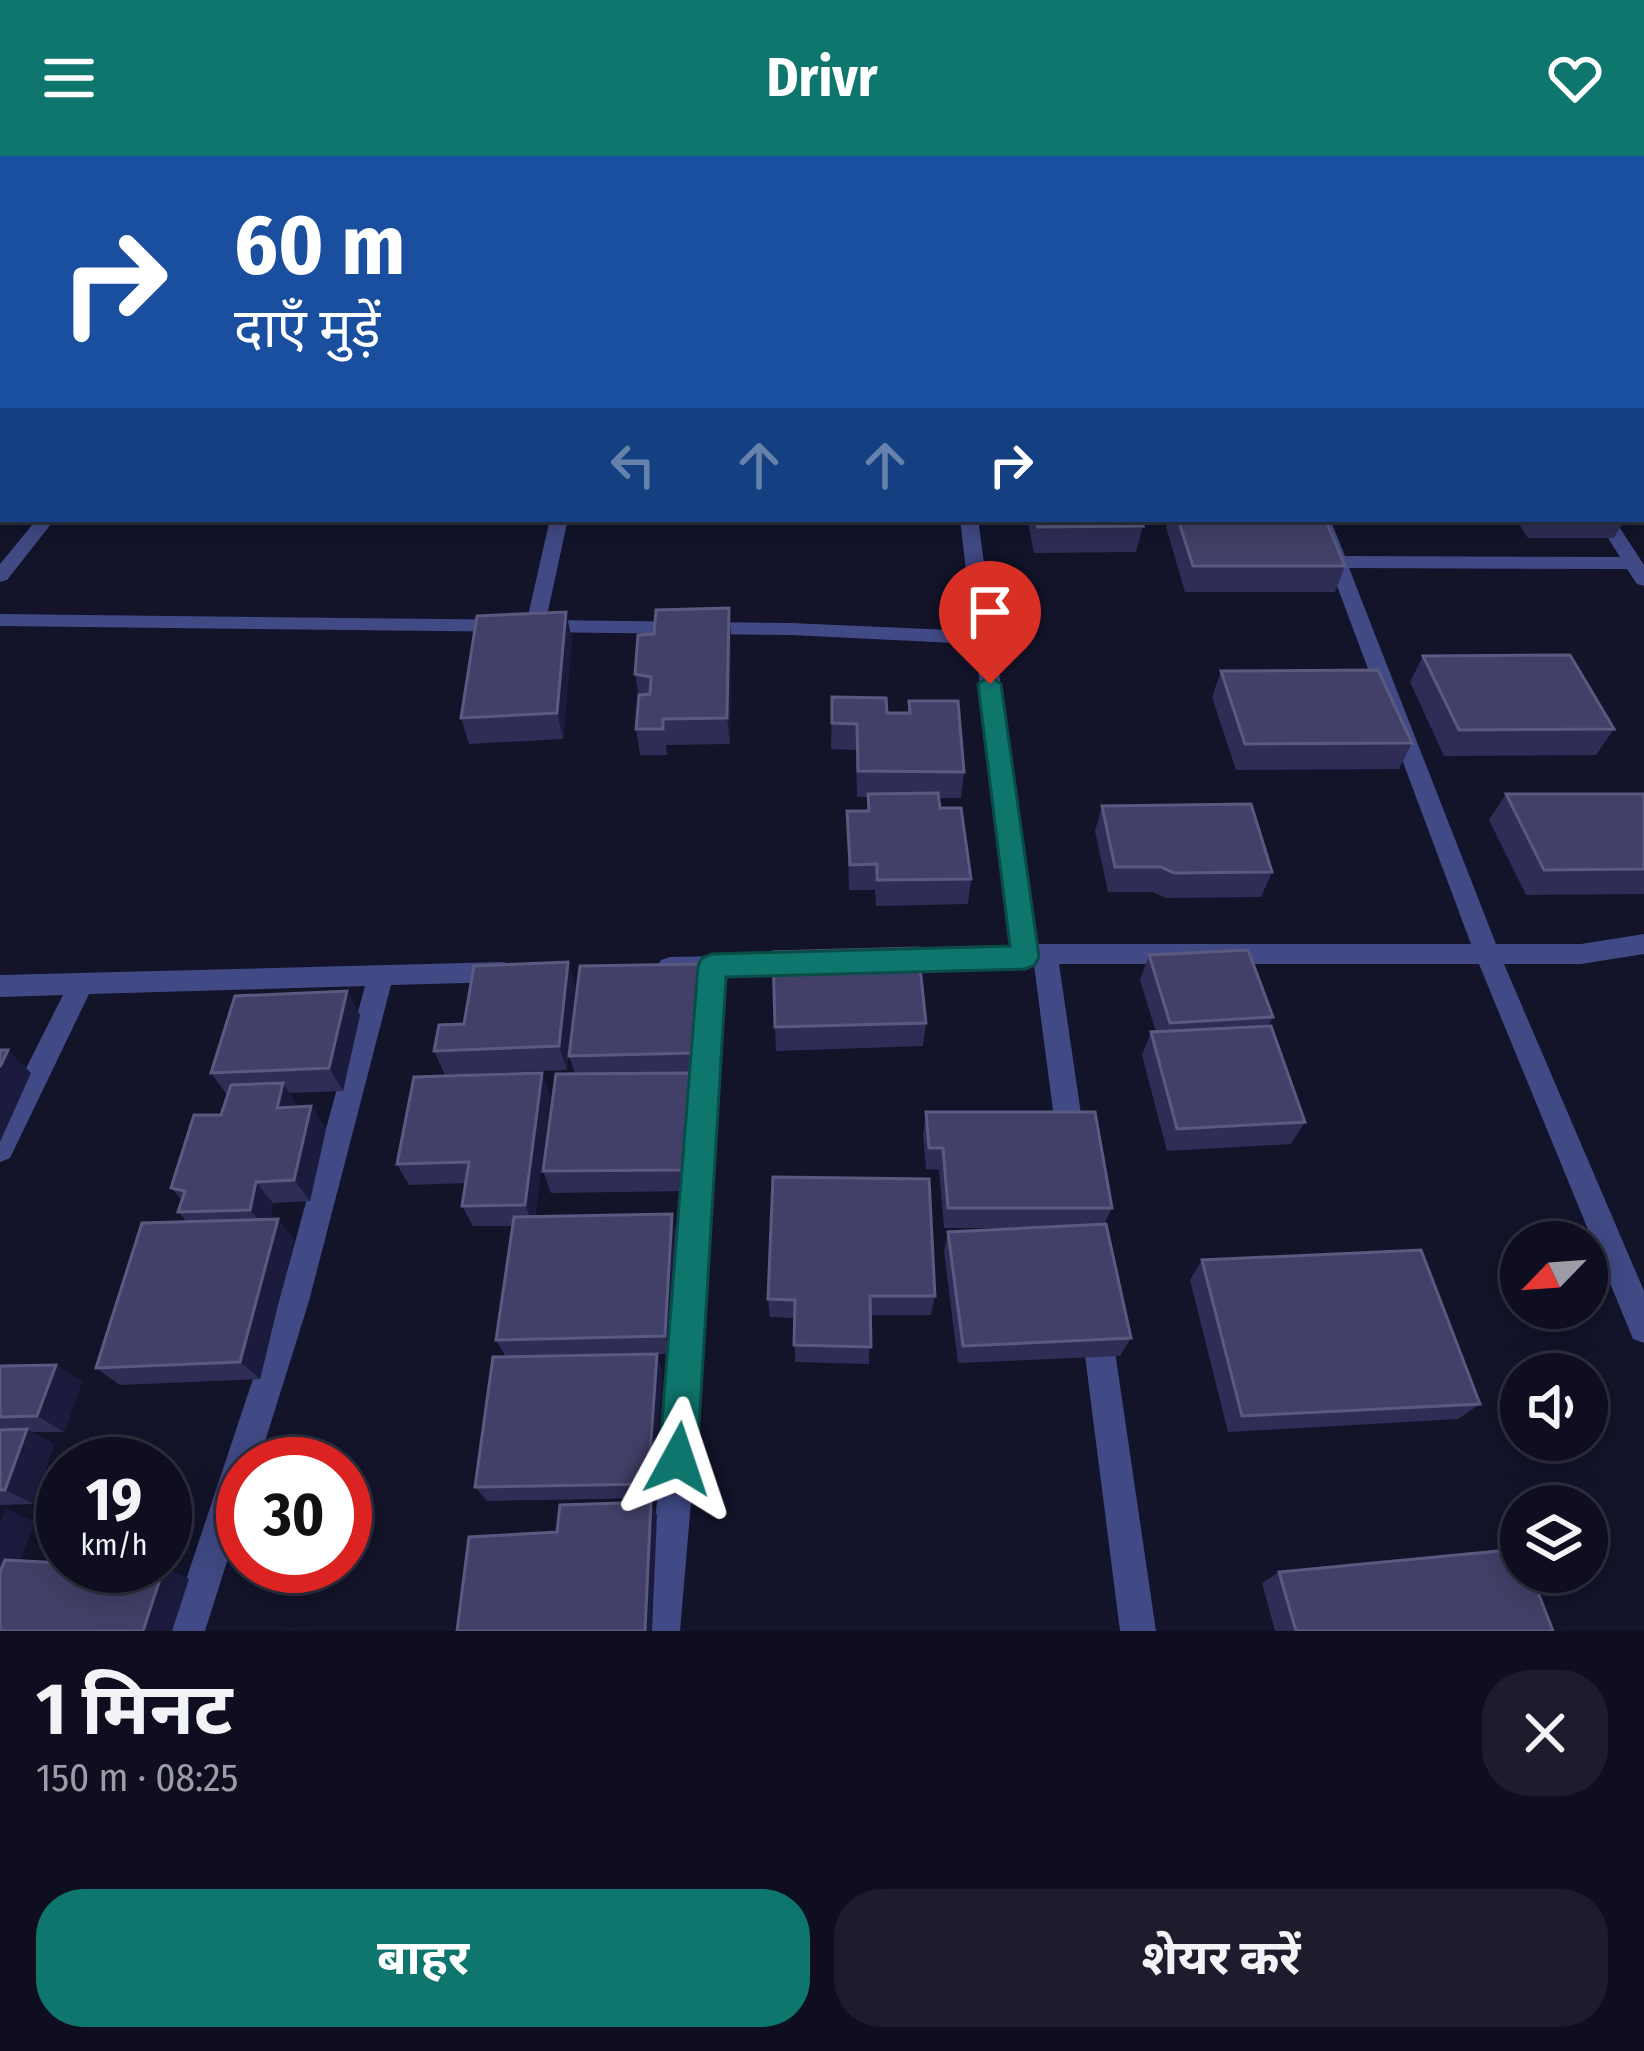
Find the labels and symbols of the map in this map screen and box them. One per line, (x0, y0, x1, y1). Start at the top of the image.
pin (939, 561, 1041, 684)
north arrow (1500, 1221, 1608, 1329)
position arrow (615, 1396, 741, 1522)
speed limit sign: 30 (216, 1437, 372, 1593)

